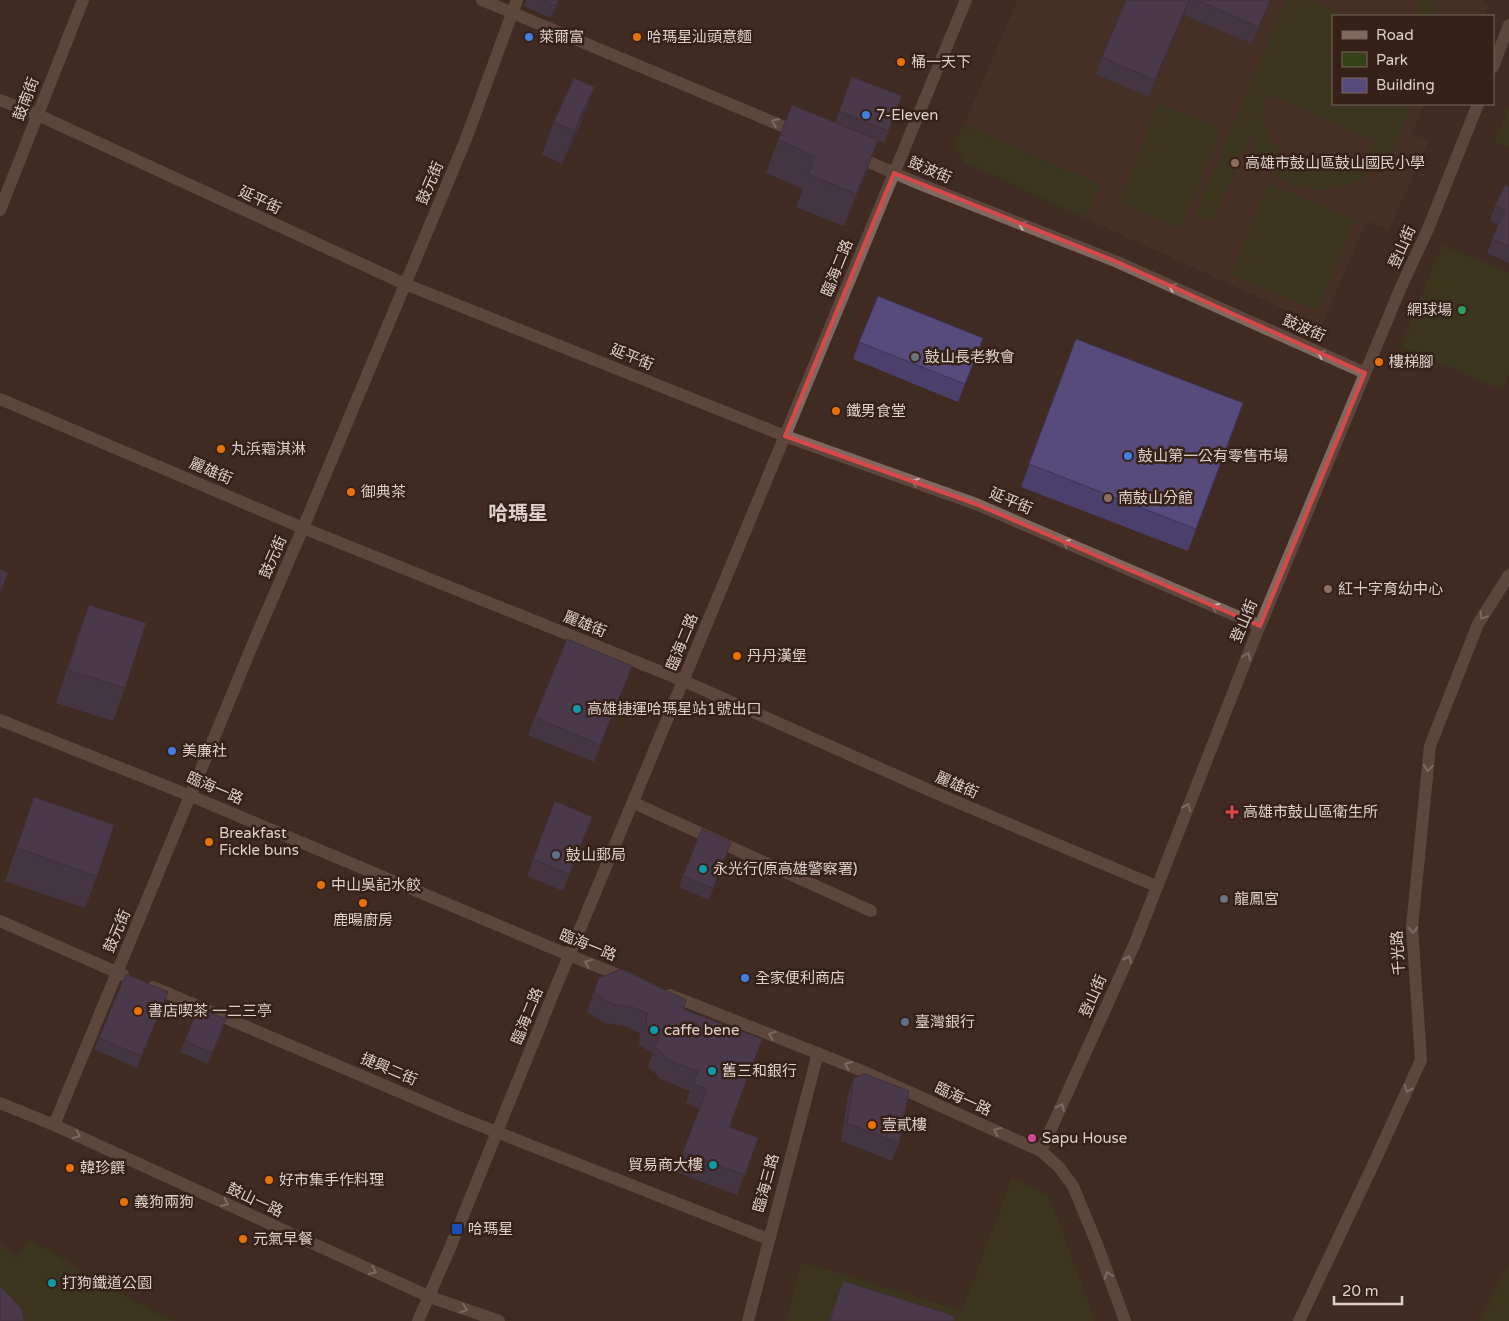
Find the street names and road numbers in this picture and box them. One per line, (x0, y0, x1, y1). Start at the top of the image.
street label: 鼓南街 (10, 75, 42, 123)
street label: 鼓波街 (906, 153, 954, 187)
street label: 鼓元街 (413, 159, 447, 207)
street label: 延平街 (236, 182, 284, 218)
street label: 登山街 (1385, 223, 1419, 271)
street label: 臨海二路 (817, 237, 857, 299)
street label: 鼓波街 (1280, 311, 1328, 345)
street label: 延平街 (608, 340, 656, 374)
street label: 麗雄街 (187, 454, 235, 488)
street label: 延平街 (987, 484, 1035, 518)
street label: 鼓元街 (256, 533, 290, 581)
street label: 登山街 (1227, 597, 1261, 645)
street label: 麗雄街 (561, 607, 609, 641)
street label: 臨海二路 (662, 611, 702, 673)
street label: 臨海一路 (184, 768, 246, 808)
street label: 麗雄街 (933, 768, 981, 802)
street label: 鼓元街 (100, 907, 134, 955)
street label: 臨海一路 (557, 925, 619, 965)
street label: 千光路 (1388, 930, 1408, 976)
street label: 登山街 (1076, 972, 1110, 1020)
street label: 臨海二路 (507, 985, 547, 1047)
street label: 捷興二街 (358, 1049, 420, 1089)
street label: 臨海一路 (932, 1079, 994, 1119)
street label: 臨海三路 (750, 1152, 782, 1214)
street label: 鼓山一路 (224, 1179, 286, 1221)

